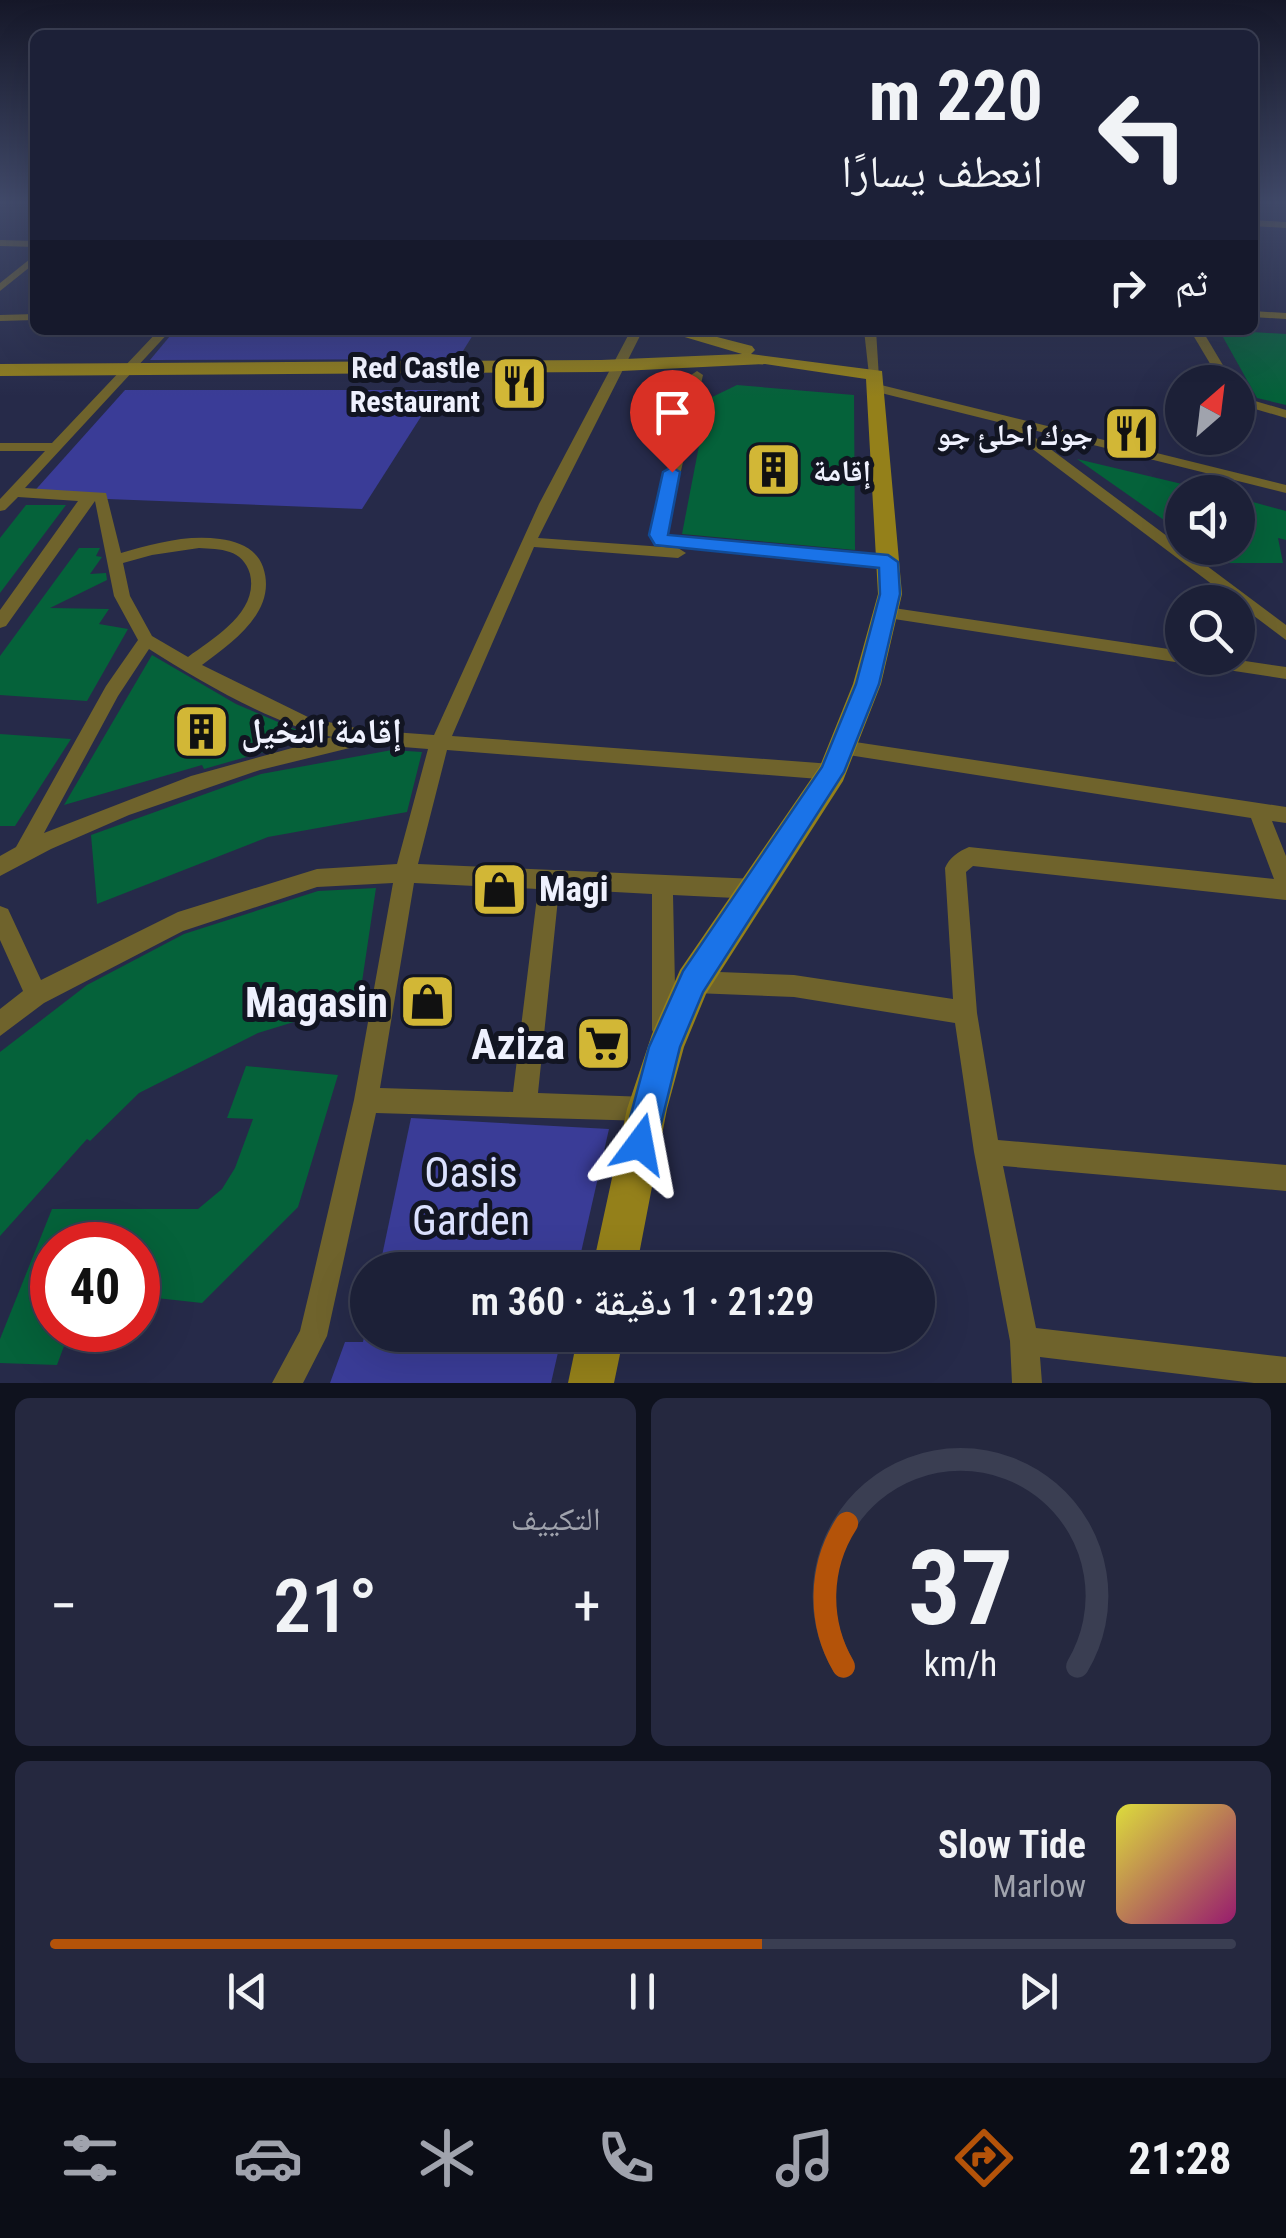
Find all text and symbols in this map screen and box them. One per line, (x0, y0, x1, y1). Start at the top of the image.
text: 220 m (869, 55, 1043, 137)
icon: left (1078, 70, 1208, 200)
text: انعطف يسارًا (841, 145, 1043, 198)
icon: right (1100, 260, 1155, 315)
text: ثم (1175, 261, 1208, 305)
place label: Red Castle Restaurant (350, 350, 480, 419)
restaurant icon: Red Castle Restaurant (489, 354, 549, 414)
north arrow (1165, 365, 1255, 455)
map controls (1165, 365, 1255, 675)
pin (630, 370, 715, 473)
icon: arrive (645, 385, 700, 440)
restaurant icon: جوك احلئ جو (1102, 404, 1162, 464)
place label: جوك احلئ جو (936, 417, 1093, 453)
building icon: إقامة (744, 440, 804, 500)
place label: إقامة (813, 453, 871, 490)
button: sound (1165, 475, 1255, 565)
button: search (1165, 585, 1255, 675)
building icon: إقامة النخيل (172, 701, 232, 761)
place label: إقامة النخيل (241, 711, 402, 753)
shop icon: Magi (470, 859, 530, 919)
place label: Magi (539, 869, 608, 910)
shop icon: Magasin (397, 972, 457, 1032)
place label: Magasin (245, 978, 388, 1027)
supermarket icon: Aziza (574, 1014, 634, 1074)
place label: Aziza (471, 1020, 565, 1069)
position arrow (588, 1092, 692, 1196)
park label: Oasis Garden (412, 1148, 530, 1245)
speed limit sign: 40 (30, 1222, 160, 1352)
text: 21:29 · 1 دقيقة · 360 m (471, 1280, 814, 1324)
text: التكييف (511, 1500, 601, 1538)
text: 37 (908, 1528, 1013, 1649)
text: 21° (273, 1562, 378, 1650)
text: − (50, 1574, 78, 1638)
text: + (573, 1574, 601, 1638)
text: km/h (924, 1643, 998, 1685)
text: Slow Tide (938, 1823, 1086, 1867)
text: Marlow (993, 1867, 1086, 1905)
icon: previous (220, 1964, 275, 2019)
icon: pause (615, 1964, 670, 2019)
icon: next (1011, 1964, 1066, 2019)
icon: filters (55, 2123, 125, 2193)
icon: car (233, 2123, 303, 2193)
icon: climate (412, 2123, 482, 2193)
icon: phone (591, 2123, 661, 2193)
icon: music (770, 2123, 840, 2193)
icon: directions (949, 2123, 1019, 2193)
text: 21:28 (1128, 2132, 1232, 2185)

